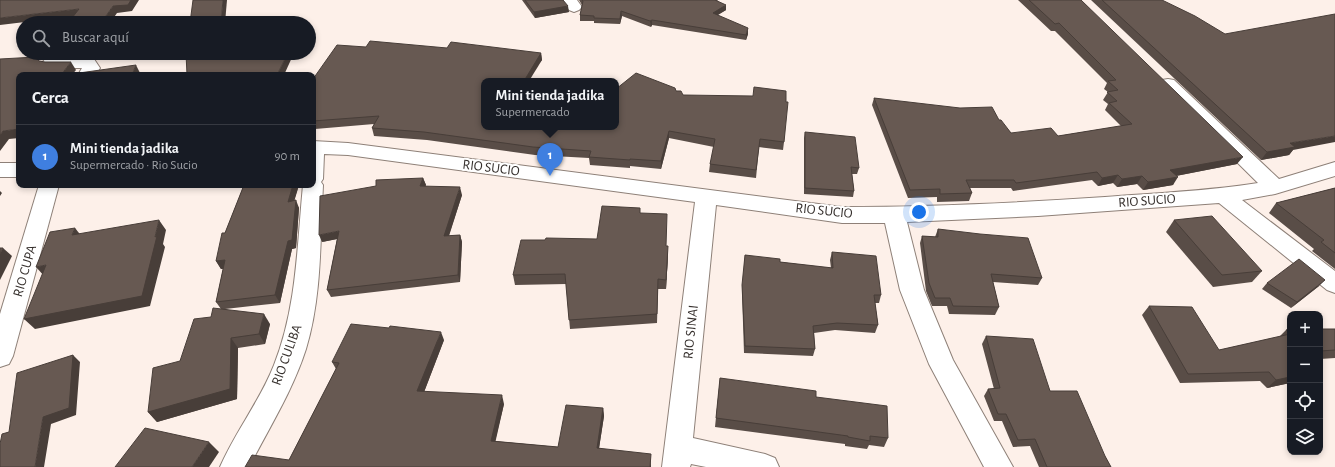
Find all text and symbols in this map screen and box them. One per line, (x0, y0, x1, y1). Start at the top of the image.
search box (16, 16, 316, 60)
icon: search (30, 27, 52, 49)
text: Buscar aquí (62, 30, 129, 45)
popup (481, 78, 619, 130)
text: Mini tienda jadika (495, 88, 605, 103)
text: Cerca (32, 89, 69, 106)
text: Supermercado (495, 106, 570, 119)
text: Mini tienda jadika (70, 141, 179, 156)
pin: 1 (537, 143, 563, 176)
text: 1 (43, 150, 47, 163)
text: 90 m (274, 150, 300, 163)
street label: RIO SUCIO (462, 158, 521, 178)
text: Supermercado · Rio Sucio (70, 159, 198, 172)
street label: RIO SUCIO (1118, 192, 1176, 210)
street label: RIO SUCIO (795, 201, 853, 221)
your location (909, 202, 929, 222)
street label: RIO CUPA (11, 243, 39, 299)
street label: RIO SINAI (681, 304, 701, 360)
map controls (1287, 311, 1323, 455)
button: + (1287, 311, 1323, 347)
street label: RIO CULIBA (270, 323, 304, 387)
button: − (1287, 347, 1323, 383)
button: locate (1287, 383, 1323, 419)
button: layers (1287, 419, 1323, 455)

